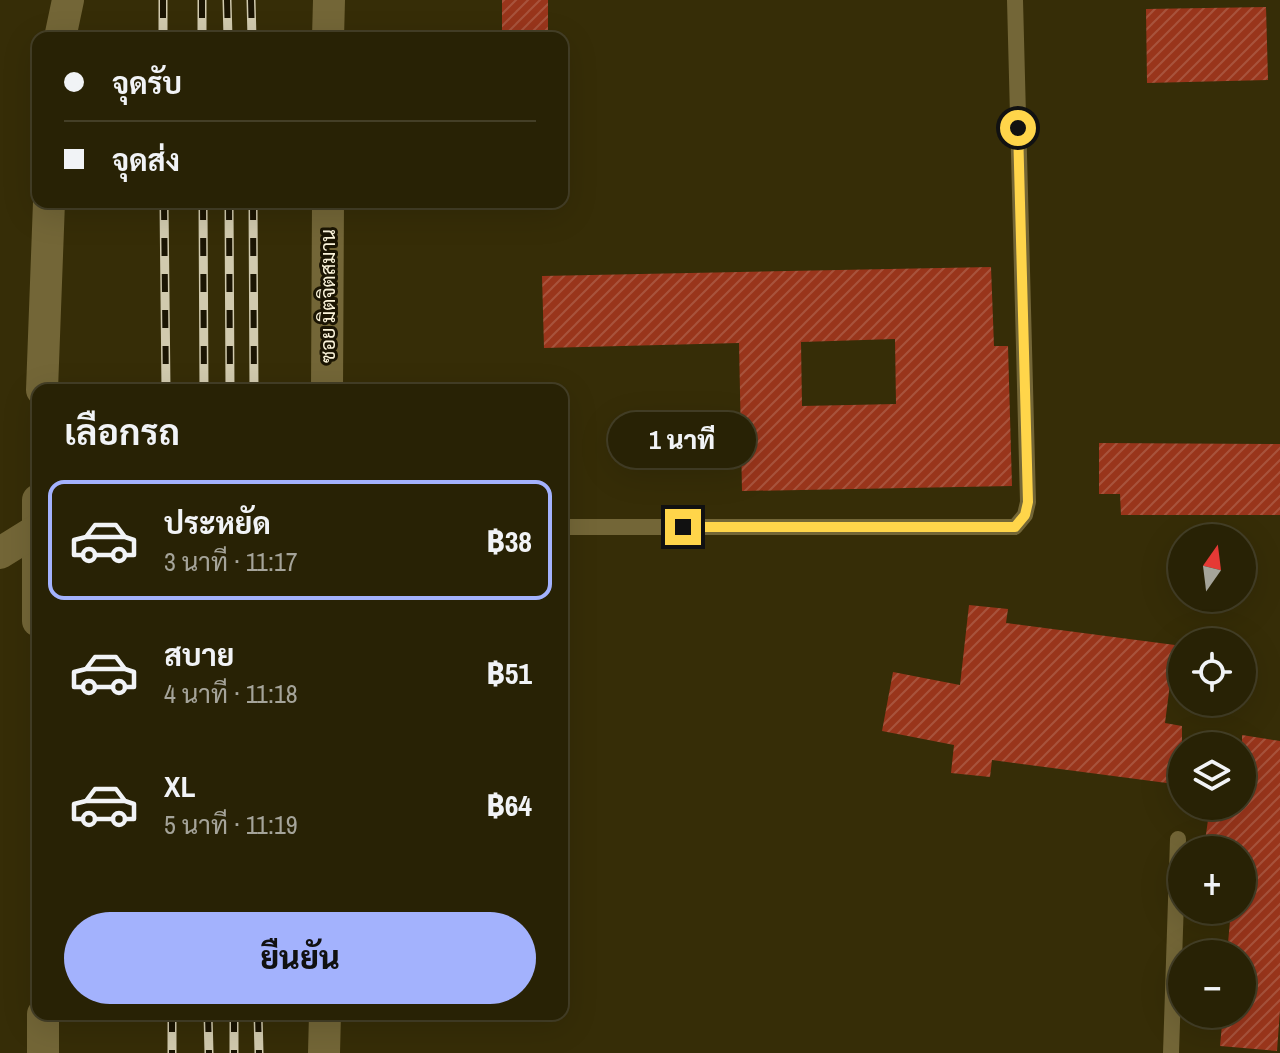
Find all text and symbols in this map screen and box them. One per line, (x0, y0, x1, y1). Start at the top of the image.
text: จุดรับ (112, 63, 182, 103)
route start (1000, 110, 1036, 146)
text: จุดส่ง (112, 140, 180, 180)
street label: ซอย มิตจิตสมาน (314, 229, 341, 363)
text: เลือกรถ (64, 408, 180, 456)
callout: 1 นาที (609, 411, 757, 467)
text: 1 นาที (649, 422, 715, 457)
text: ประหยัด (164, 503, 271, 543)
icon: car (68, 504, 140, 576)
route end (665, 509, 701, 545)
text: ฿38 (486, 521, 532, 561)
north arrow (1168, 524, 1256, 612)
map controls (1168, 524, 1256, 1028)
text: 3 นาที · 11:17 (164, 544, 298, 579)
button: locate (1168, 628, 1256, 716)
text: สบาย (164, 635, 234, 675)
icon: car (68, 636, 140, 708)
text: ฿51 (486, 653, 532, 693)
text: 4 นาที · 11:18 (164, 676, 298, 711)
button: layers (1168, 732, 1256, 820)
text: XL (164, 766, 195, 806)
icon: car (68, 768, 140, 840)
text: ฿64 (486, 785, 532, 825)
text: 5 นาที · 11:19 (164, 807, 298, 842)
button: + (1168, 836, 1256, 924)
button: ยืนยัน (64, 912, 536, 1004)
button: − (1168, 940, 1256, 1028)

